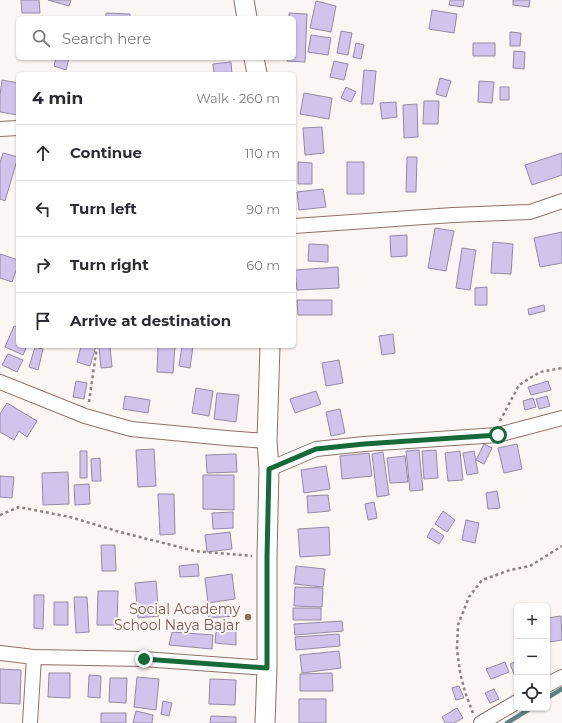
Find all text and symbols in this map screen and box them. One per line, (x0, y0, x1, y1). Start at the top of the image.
search box (16, 16, 296, 60)
icon: search (30, 27, 52, 49)
text: Search here (62, 29, 151, 48)
text: 4 min (32, 88, 83, 108)
text: Walk · 260 m (196, 90, 280, 106)
icon: ahead (32, 142, 54, 164)
text: Continue (70, 143, 142, 162)
text: 110 m (245, 145, 280, 161)
icon: left (32, 198, 54, 220)
text: Turn left (70, 199, 137, 218)
text: 90 m (246, 201, 280, 217)
icon: right (32, 254, 54, 276)
text: Turn right (70, 255, 149, 274)
text: 60 m (246, 257, 280, 273)
icon: arrive (32, 310, 54, 332)
text: Arrive at destination (70, 311, 231, 330)
route start (489, 426, 507, 444)
place label: Social Academy School Naya Bajar (114, 600, 240, 634)
map controls (514, 603, 550, 711)
button: + (514, 603, 550, 639)
marker: Social Academy School Naya Bajar (243, 612, 253, 622)
button: − (514, 639, 550, 675)
route end (135, 650, 153, 668)
button: locate (514, 675, 550, 711)

